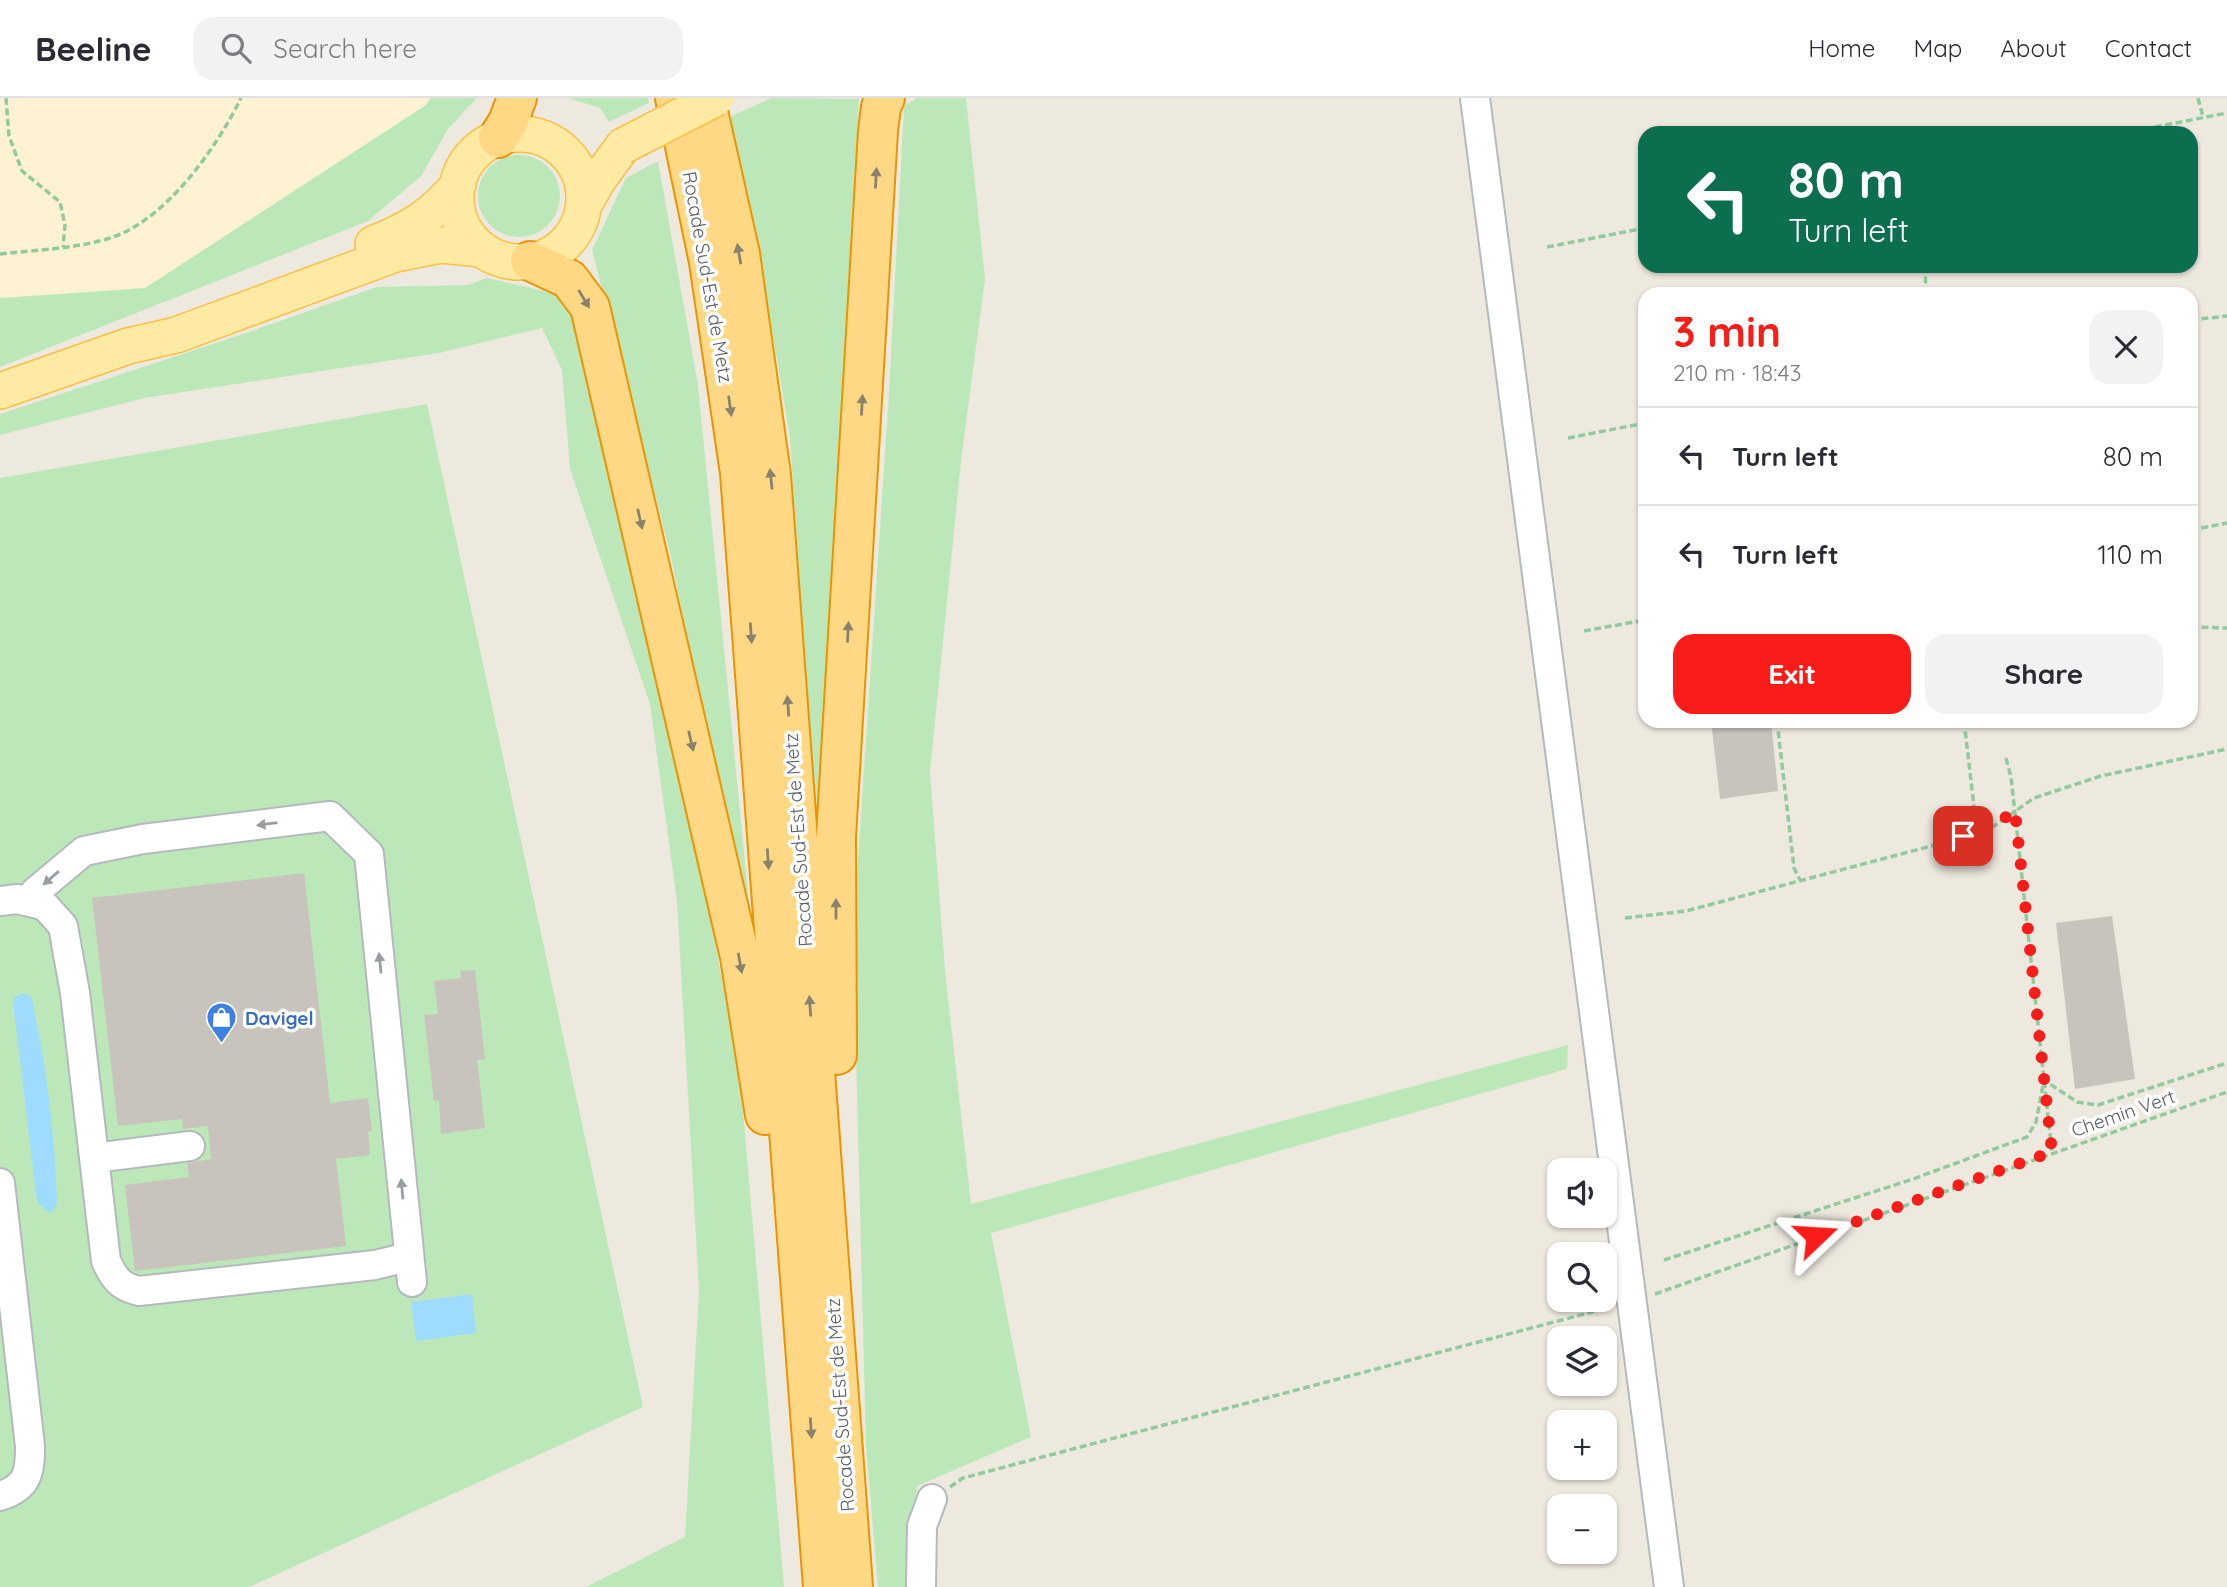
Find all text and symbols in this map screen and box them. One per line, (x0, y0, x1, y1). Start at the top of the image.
search box (193, 17, 683, 80)
text: Beeline (35, 28, 151, 69)
icon: search (217, 29, 255, 67)
text: Search here (273, 32, 417, 65)
text: Home (1808, 33, 1875, 63)
text: Map (1913, 33, 1962, 63)
text: About (2000, 33, 2067, 63)
text: Contact (2105, 33, 2192, 63)
text: 80 m (1788, 149, 1904, 210)
icon: left (1673, 154, 1764, 245)
one-way arrow (870, 167, 881, 189)
street label: Rocade Sud-Est de Metz (678, 170, 738, 384)
text: Turn left (1788, 210, 1909, 250)
one-way arrow (733, 243, 744, 265)
one-way arrow (578, 290, 591, 309)
text: 3 min (1673, 305, 1781, 358)
button: close (2089, 310, 2163, 384)
text: 210 m · 18:43 (1673, 358, 1802, 387)
one-way arrow (857, 394, 868, 416)
one-way arrow (725, 395, 736, 417)
icon: left (1673, 437, 1711, 475)
text: Turn left (1732, 440, 1839, 473)
text: 80 m (2103, 440, 2163, 473)
one-way arrow (765, 468, 776, 490)
one-way arrow (635, 508, 646, 530)
icon: left (1673, 535, 1711, 573)
text: Turn left (1732, 538, 1839, 571)
text: 110 m (2097, 538, 2163, 571)
one-way arrow (843, 621, 854, 643)
one-way arrow (746, 622, 757, 644)
button: Exit (1673, 634, 1911, 714)
button: Share (1925, 634, 2163, 714)
one-way arrow (782, 694, 793, 716)
one-way arrow (685, 730, 696, 752)
street label: Rocade Sud-Est de Metz (779, 732, 817, 948)
pin (1933, 806, 1993, 866)
icon: arrive (1944, 817, 1982, 855)
one-way arrow (256, 818, 278, 829)
one-way arrow (763, 849, 774, 871)
one-way arrow (42, 870, 60, 886)
one-way arrow (830, 897, 842, 919)
one-way arrow (374, 952, 385, 974)
one-way arrow (735, 952, 746, 974)
one-way arrow (804, 995, 815, 1017)
shop icon: Davigel (205, 1001, 239, 1045)
place label: Davigel (245, 1006, 314, 1030)
street label: Chemin Vert (2068, 1084, 2178, 1142)
map controls (1547, 1158, 1617, 1564)
button: sound (1547, 1158, 1617, 1228)
one-way arrow (396, 1178, 407, 1200)
position arrow (1779, 1199, 1853, 1273)
button: search (1547, 1242, 1617, 1312)
street label: Rocade Sud-Est de Metz (821, 1297, 859, 1513)
button: layers (1547, 1326, 1617, 1396)
button: + (1547, 1410, 1617, 1480)
one-way arrow (806, 1418, 817, 1440)
button: − (1547, 1494, 1617, 1564)

